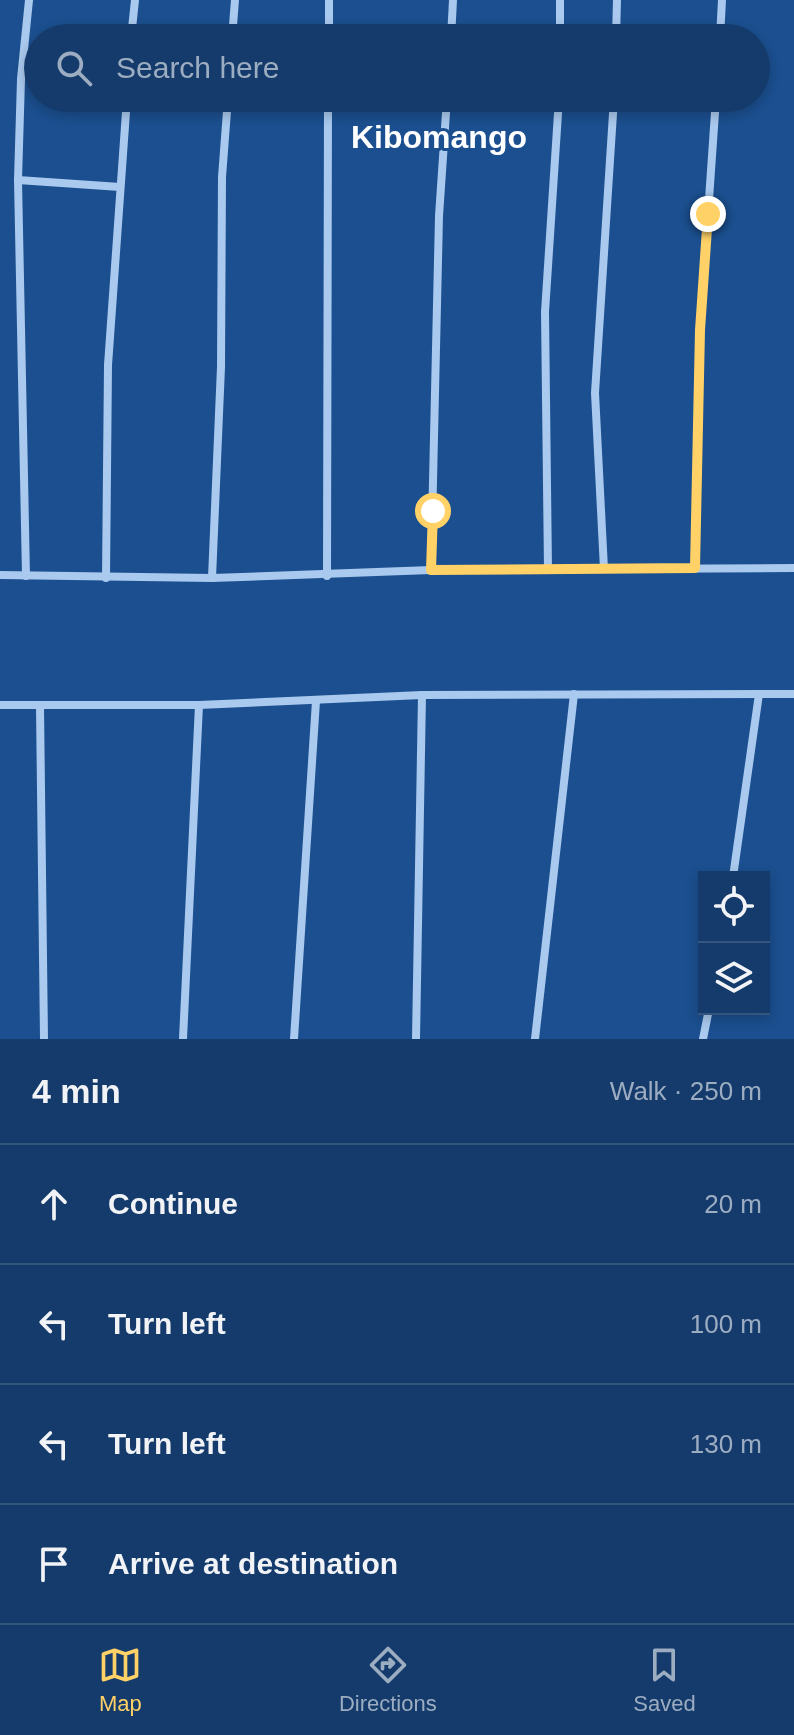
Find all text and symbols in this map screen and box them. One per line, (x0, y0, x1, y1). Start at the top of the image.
search box (24, 24, 770, 112)
icon: search (52, 46, 96, 90)
text: Search here (116, 51, 279, 84)
district label: Kibomango (351, 119, 527, 155)
route end (690, 196, 726, 232)
route start (415, 493, 451, 529)
map controls (698, 871, 770, 1015)
button: locate (698, 871, 770, 943)
button: layers (698, 943, 770, 1015)
text: 4 min (32, 1072, 121, 1110)
text: Walk · 250 m (610, 1076, 762, 1106)
icon: ahead (32, 1182, 76, 1226)
text: Continue (108, 1187, 238, 1220)
text: 20 m (704, 1189, 762, 1219)
icon: left (32, 1302, 76, 1346)
text: Turn left (108, 1307, 226, 1340)
text: 100 m (690, 1309, 762, 1339)
icon: left (32, 1422, 76, 1466)
text: Turn left (108, 1427, 226, 1460)
text: 130 m (690, 1429, 762, 1459)
icon: arrive (32, 1542, 76, 1586)
text: Arrive at destination (108, 1547, 398, 1580)
tab: Map (98, 1643, 142, 1717)
tab: Directions (339, 1643, 437, 1717)
tab: Saved (633, 1643, 696, 1717)

